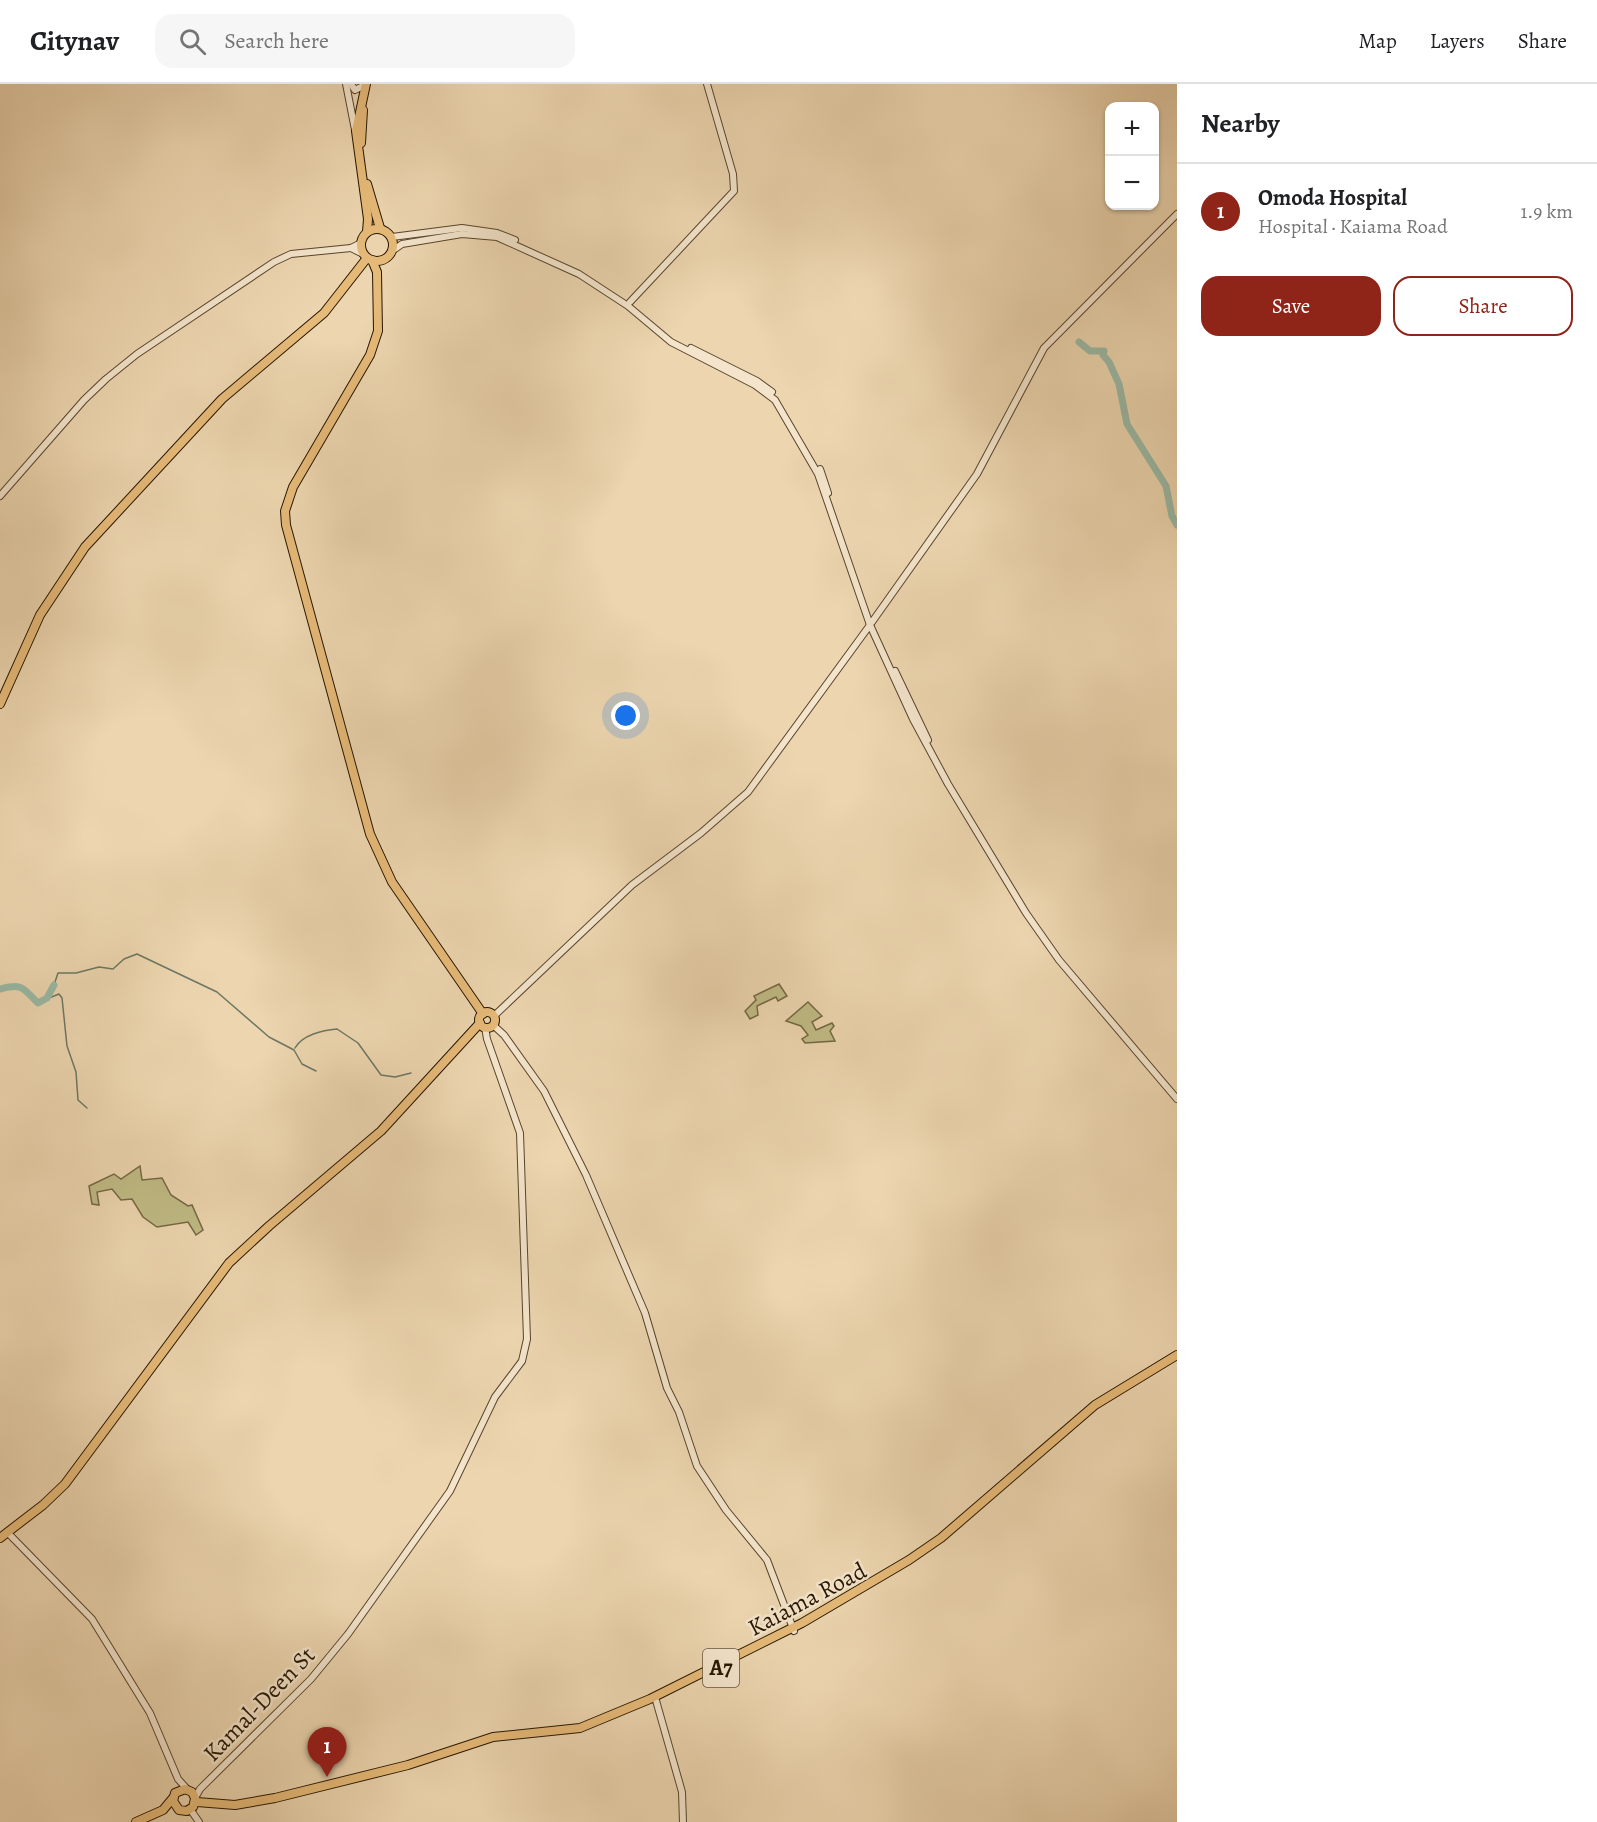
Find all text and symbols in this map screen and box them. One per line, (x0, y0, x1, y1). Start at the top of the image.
search box (155, 14, 575, 68)
text: Citynav (30, 22, 119, 60)
icon: search (176, 25, 209, 58)
text: Search here (224, 26, 329, 56)
text: Map (1358, 27, 1397, 55)
text: Layers (1430, 27, 1485, 55)
text: Share (1518, 27, 1567, 55)
map controls (1105, 102, 1159, 210)
button: + (1105, 102, 1159, 156)
text: Nearby (1201, 106, 1280, 141)
button: − (1105, 156, 1159, 210)
text: Omoda Hospital (1258, 183, 1407, 213)
text: 1 (1217, 198, 1224, 225)
text: 1.9 km (1520, 198, 1573, 225)
text: Hospital · Kaiama Road (1258, 213, 1448, 240)
button: Save (1201, 276, 1381, 336)
button: Share (1393, 276, 1573, 336)
your location (611, 701, 640, 730)
street label: Kaiama Road (742, 1554, 872, 1644)
street label: Kamal-Deen St (196, 1639, 322, 1768)
road number: A7 (703, 1649, 739, 1687)
pin: 1 (308, 1728, 346, 1777)

